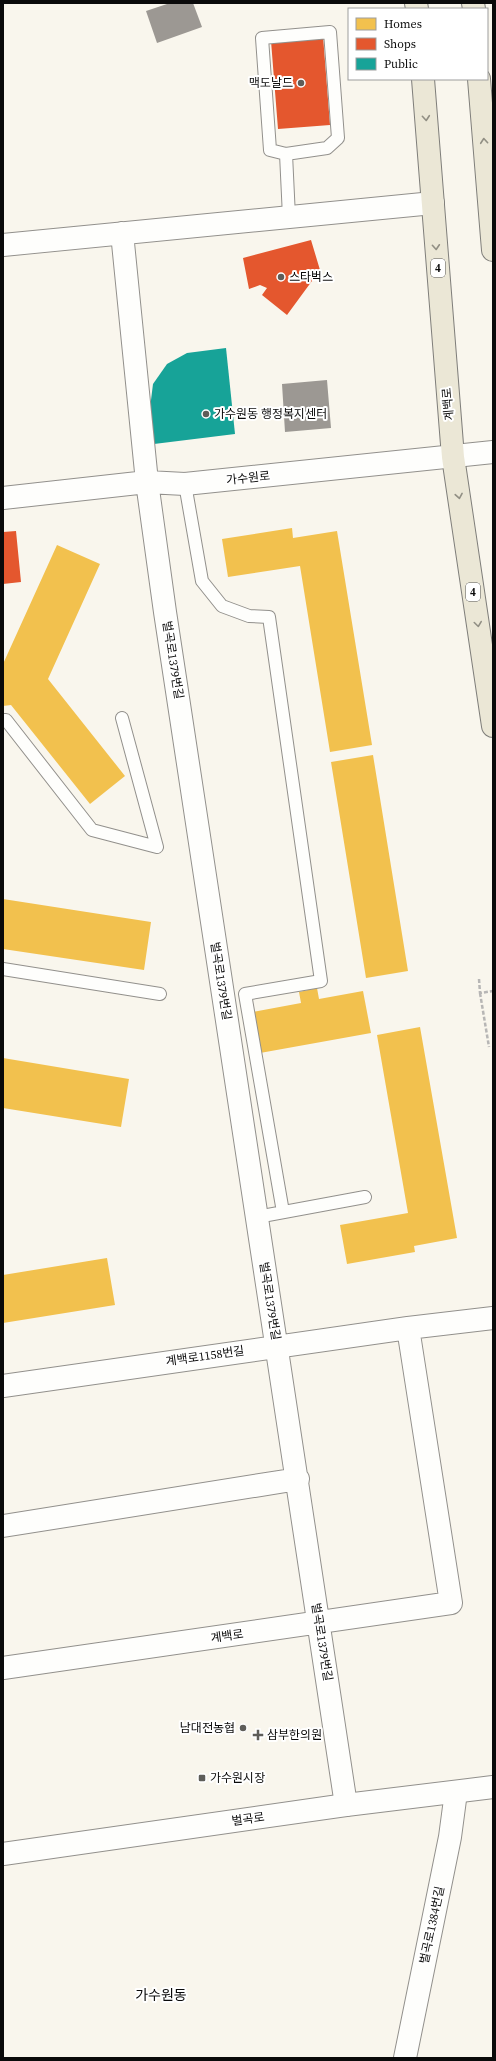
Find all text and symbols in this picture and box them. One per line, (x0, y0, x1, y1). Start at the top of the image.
legend (348, 8, 488, 80)
text: Homes (384, 16, 422, 32)
text: Shops (384, 36, 416, 52)
text: Public (384, 56, 418, 72)
place label: 맥도날드 (249, 75, 293, 91)
marker: 맥도날드 (296, 78, 306, 88)
one-way arrow (421, 115, 430, 121)
one-way arrow (480, 138, 489, 144)
one-way arrow (432, 244, 441, 250)
road number: 4 (431, 259, 445, 277)
place label: 스타벅스 (289, 269, 333, 285)
marker: 스타벅스 (276, 272, 286, 282)
street label: 계백로 (439, 387, 457, 421)
place label: 가수원동 행정복지센터 (214, 406, 327, 422)
marker: 가수원동 행정복지센터 (201, 409, 211, 419)
street label: 가수원로 (225, 468, 271, 488)
one-way arrow (454, 493, 463, 499)
road number: 4 (466, 583, 480, 601)
street label: 벌곡로1379번길 (159, 620, 187, 700)
one-way arrow (473, 621, 482, 627)
street label: 벌곡로1379번길 (207, 941, 235, 1021)
street label: 벌곡로1379번길 (256, 1261, 284, 1341)
street label: 계백로1158번길 (165, 1343, 245, 1369)
street label: 벌곡로1379번길 (308, 1602, 336, 1682)
street label: 계백로 (209, 1626, 245, 1646)
place label: 남대전농협 (180, 1720, 235, 1736)
marker: 남대전농협 (238, 1723, 248, 1733)
place label: 삼부한의원 (267, 1727, 322, 1743)
marker: 삼부한의원 (252, 1729, 264, 1741)
place label: 가수원시장 (210, 1770, 265, 1786)
marker: 가수원시장 (197, 1773, 207, 1783)
street label: 벌곡로 (230, 1809, 266, 1829)
street label: 벌곡로1384번길 (416, 1885, 448, 1965)
district label: 가수원동 (135, 1985, 187, 2005)

